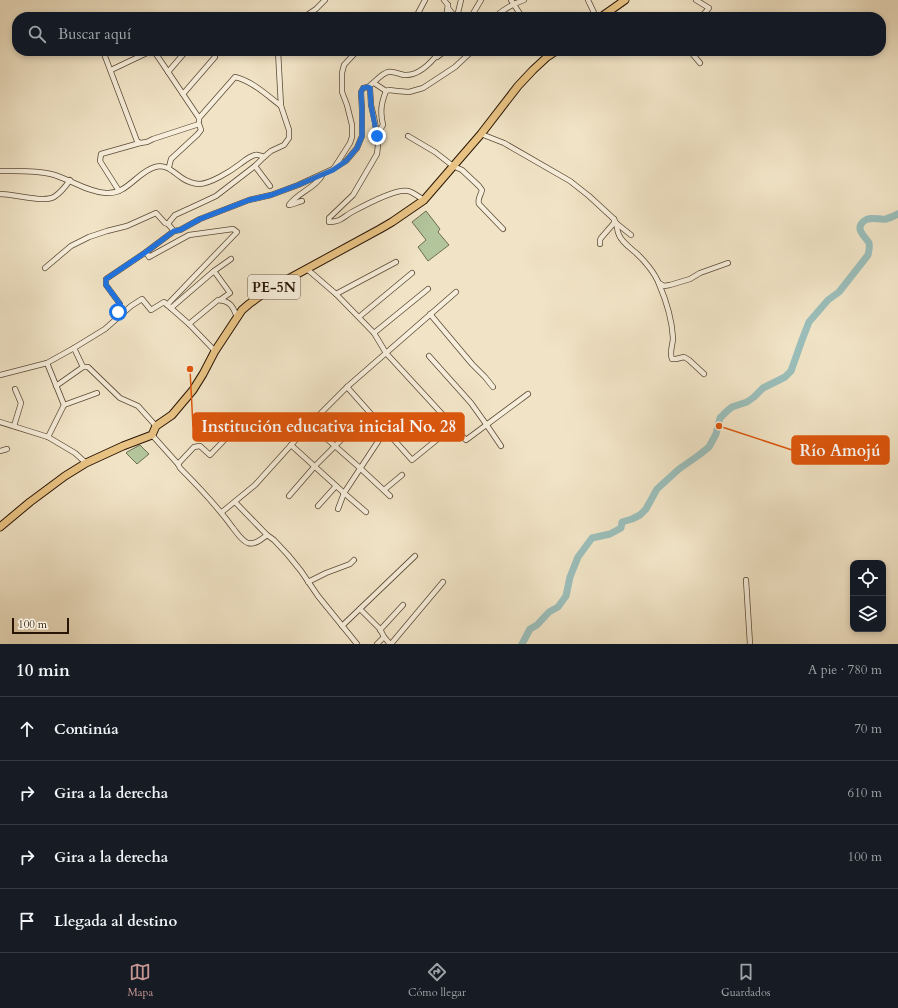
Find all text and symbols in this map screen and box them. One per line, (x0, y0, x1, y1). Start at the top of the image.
search box (12, 12, 886, 56)
icon: search (26, 23, 48, 45)
text: Buscar aquí (58, 24, 131, 44)
route end (368, 127, 386, 145)
road number: PE-5N (248, 275, 300, 299)
route start (109, 303, 127, 321)
callout: Institución educativa inicial No. 28 (193, 413, 464, 441)
text: Institución educativa inicial No. 28 (201, 416, 457, 438)
callout: Río Amojú (792, 436, 889, 464)
text: Río Amojú (799, 440, 881, 462)
map controls (850, 560, 886, 632)
button: locate (850, 560, 886, 596)
button: layers (850, 596, 886, 632)
scale bar (12, 616, 69, 635)
text: 100 m (18, 617, 47, 632)
text: 10 min (16, 659, 70, 682)
text: A pie · 780 m (808, 661, 882, 679)
icon: ahead (16, 718, 38, 740)
text: Continúa (54, 719, 119, 739)
text: 70 m (854, 720, 882, 738)
icon: right (16, 782, 38, 804)
text: Gira a la derecha (54, 783, 168, 803)
text: 610 m (848, 784, 882, 802)
icon: right (16, 846, 38, 868)
text: Gira a la derecha (54, 847, 168, 867)
text: 100 m (848, 848, 882, 866)
icon: arrive (16, 910, 38, 932)
text: Llegada al destino (54, 911, 177, 931)
tab: Mapa (127, 961, 153, 1000)
tab: Cómo llegar (408, 961, 466, 1000)
tab: Guardados (721, 961, 771, 1000)

